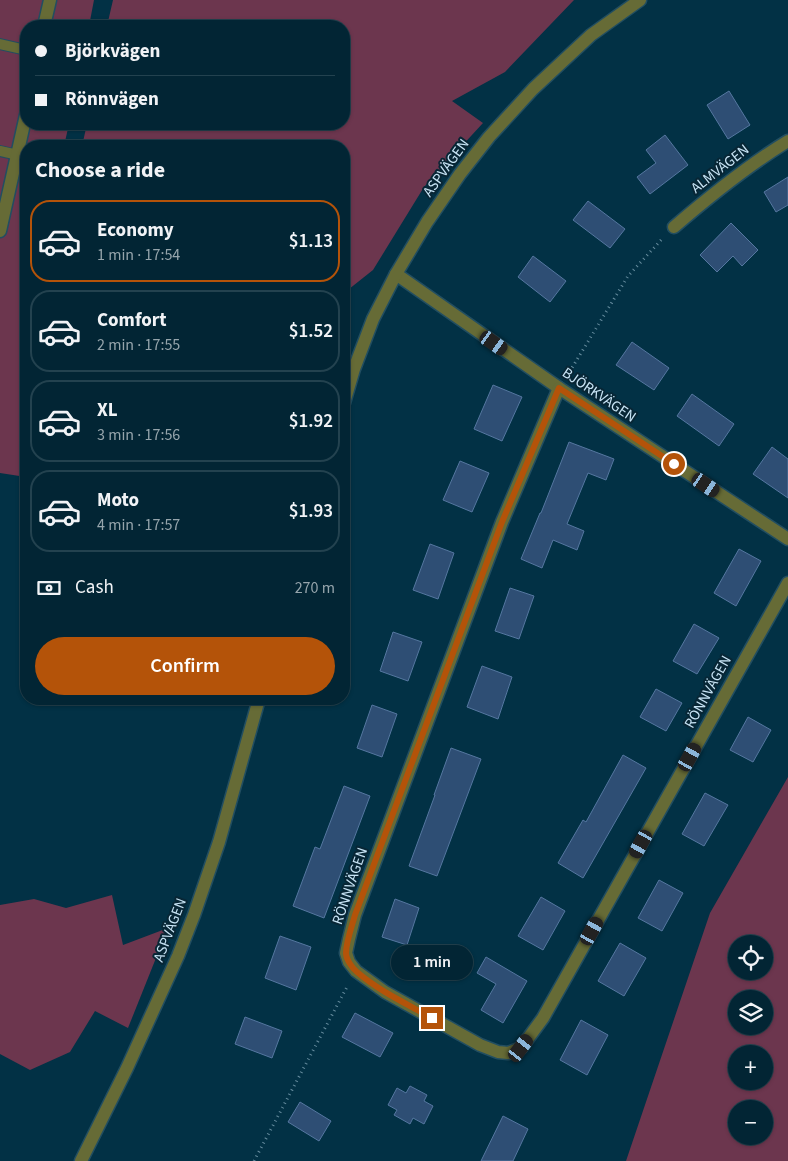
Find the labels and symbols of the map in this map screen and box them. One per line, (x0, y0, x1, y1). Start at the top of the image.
street label: ASPVÄGEN (418, 135, 474, 201)
street label: ALMVÄGEN (686, 140, 754, 198)
car (477, 328, 510, 358)
street label: BJÖRKVÄGEN (558, 362, 640, 428)
route start (663, 453, 685, 475)
car (689, 470, 722, 500)
street label: RÖNNVÄGEN (679, 652, 737, 732)
car (676, 740, 703, 774)
car (627, 827, 654, 861)
street label: RÖNNVÄGEN (327, 845, 373, 927)
street label: ASPVÄGEN (148, 895, 192, 965)
car (578, 914, 605, 948)
callout: 1 min (391, 946, 473, 980)
route end (421, 1007, 443, 1029)
car (505, 1032, 536, 1064)

